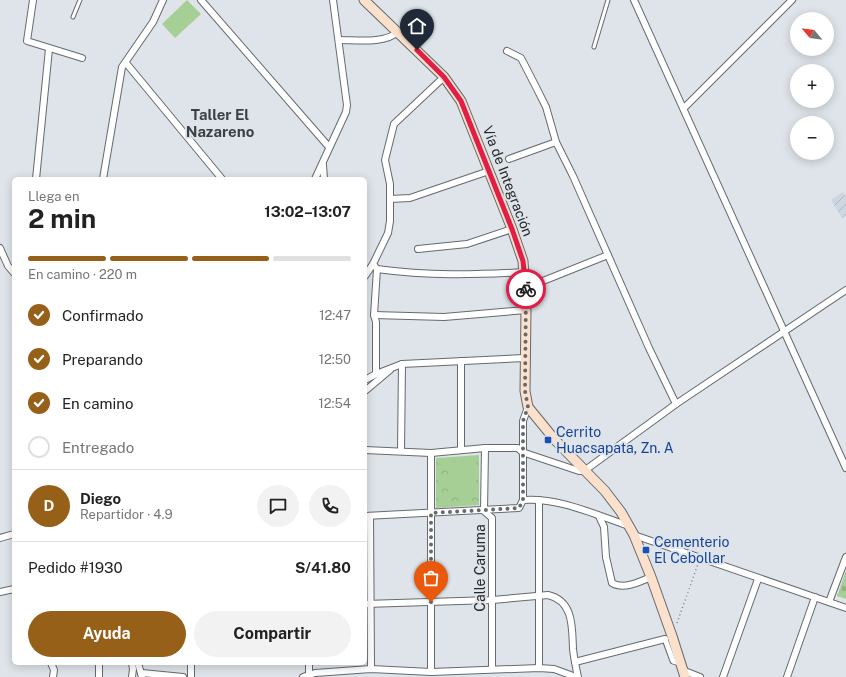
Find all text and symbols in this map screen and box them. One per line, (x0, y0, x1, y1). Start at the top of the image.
pin (400, 9, 434, 50)
north arrow (790, 12, 834, 56)
map controls (790, 12, 834, 160)
icon: home (406, 15, 428, 37)
button: + (790, 64, 834, 108)
district label: Taller El Nazareno (186, 106, 255, 140)
button: − (790, 116, 834, 160)
street label: Vía de Integración (480, 124, 536, 238)
text: Llega en (28, 189, 79, 204)
text: 2 min (28, 203, 96, 234)
text: 13:02–13:07 (264, 203, 351, 220)
text: En camino · 220 m (28, 267, 137, 282)
courier (506, 269, 546, 309)
icon: bike (515, 278, 537, 300)
icon: check (28, 304, 50, 326)
text: Confirmado (62, 307, 143, 324)
text: 12:47 (319, 308, 351, 323)
icon: check (28, 348, 50, 370)
text: Preparando (62, 351, 143, 368)
text: 12:50 (319, 352, 351, 367)
icon: check (28, 392, 50, 414)
text: En camino (62, 395, 134, 412)
text: 12:54 (319, 396, 351, 411)
place label: Cerrito Huacsapata, Zn. A (556, 424, 674, 456)
marker: Cerrito Huacsapata, Zn. A (543, 435, 553, 445)
text: Entregado (62, 439, 134, 456)
button: chat (257, 485, 299, 527)
button: phone (309, 485, 351, 527)
text: Diego (80, 490, 121, 507)
text: D (44, 497, 54, 514)
text: Repartidor · 4.9 (80, 507, 173, 522)
street label: Calle Caruma (472, 524, 488, 612)
place label: Cementerio El Cebollar (654, 534, 729, 566)
marker: Cementerio El Cebollar (641, 545, 651, 555)
text: Pedido #1930 (28, 559, 123, 576)
text: S/41.80 (295, 559, 351, 576)
pin (414, 561, 448, 602)
icon: bag (420, 567, 442, 589)
button: Ayuda (28, 611, 186, 657)
button: Compartir (194, 611, 351, 657)

